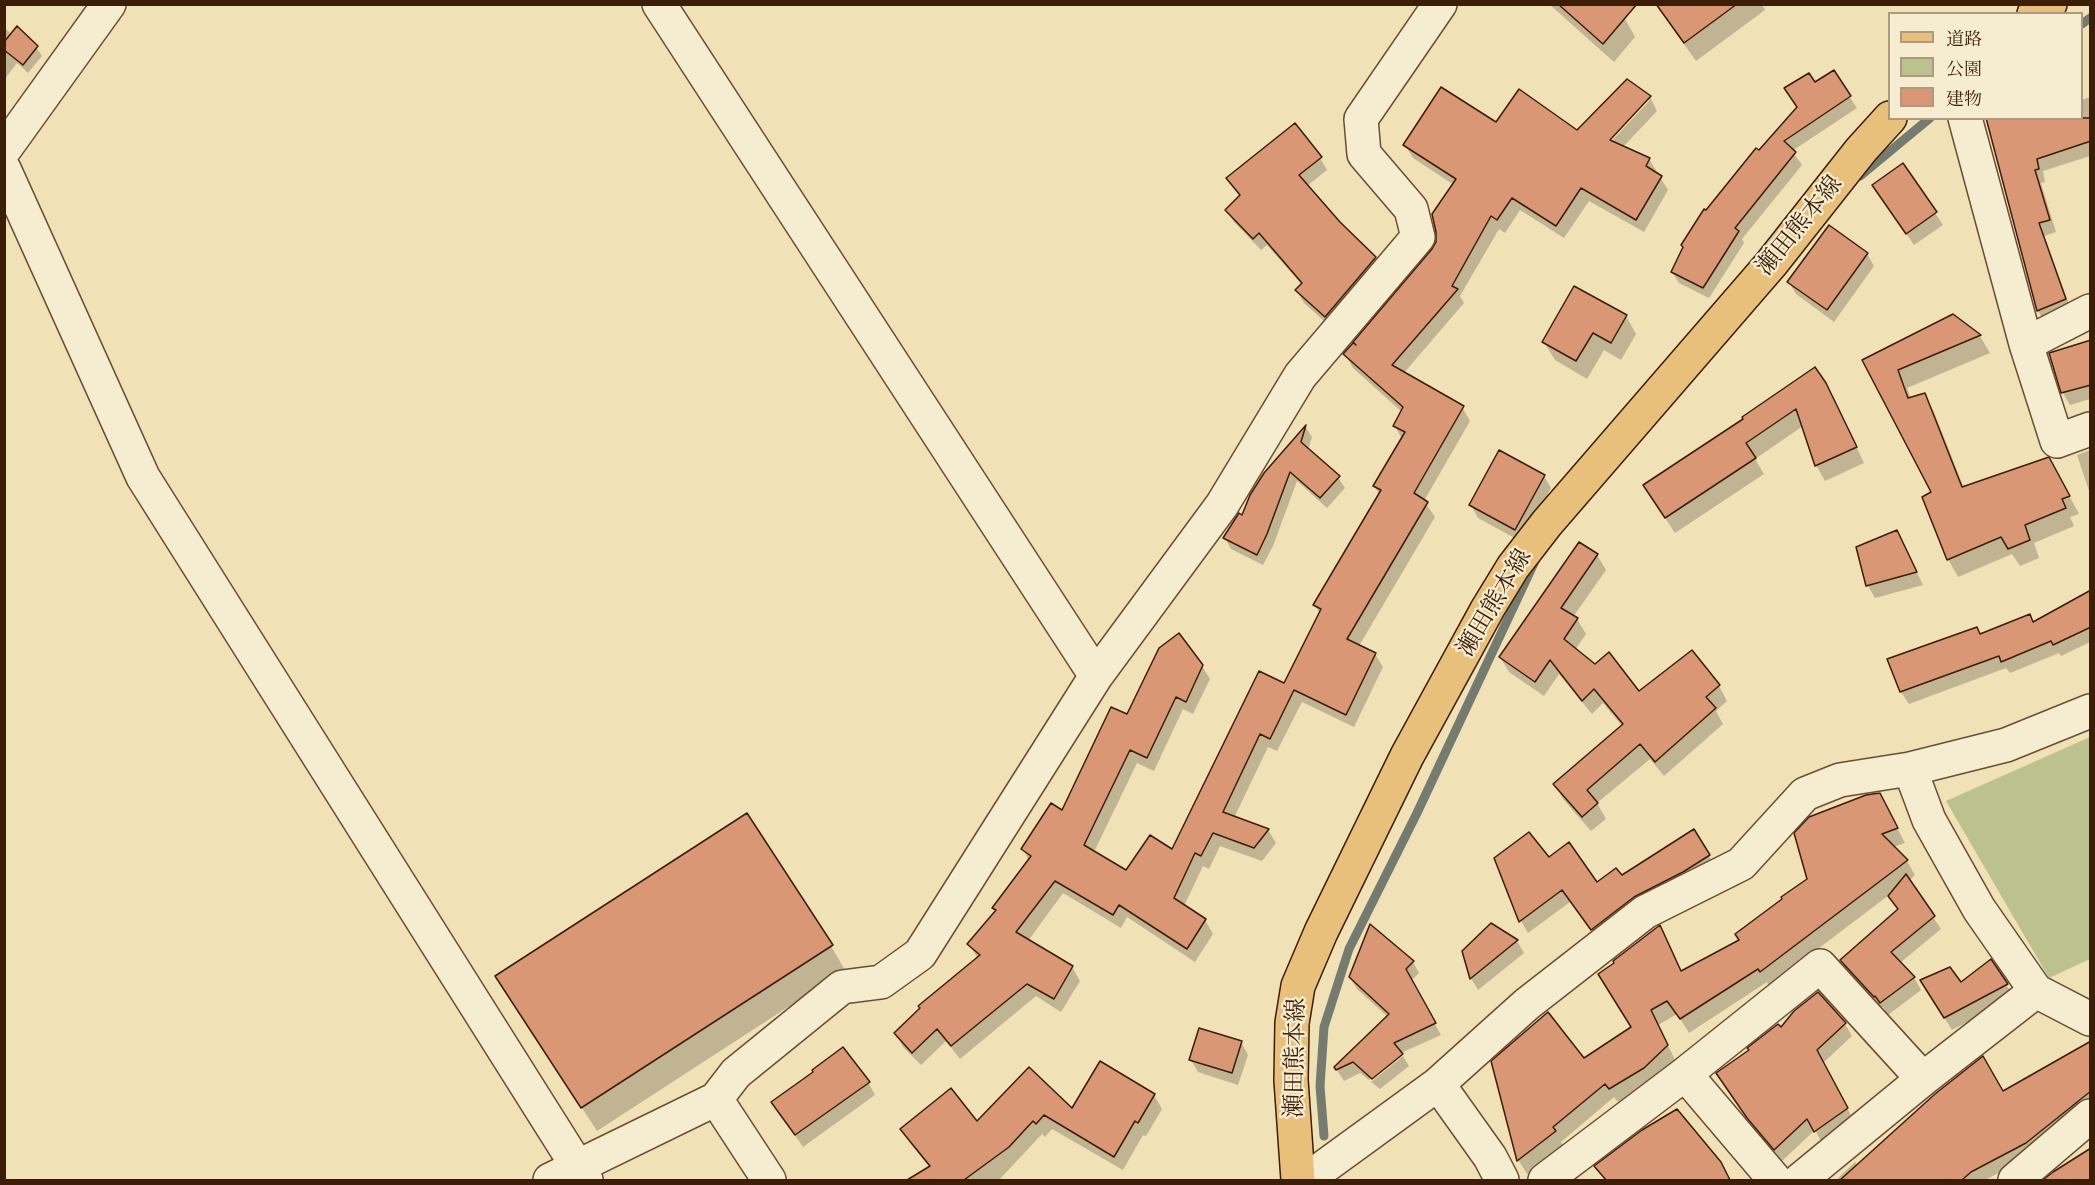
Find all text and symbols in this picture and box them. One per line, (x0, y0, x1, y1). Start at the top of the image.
legend (1888, 12, 2083, 120)
text: 道路 (1946, 31, 1982, 49)
text: 公園 (1946, 61, 1982, 79)
text: 建物 (1946, 91, 1982, 109)
street label: 瀬田熊本線 (1751, 170, 1849, 282)
street label: 瀬田熊本線 (1452, 544, 1538, 662)
street label: 瀬田熊本線 (1281, 998, 1311, 1118)

